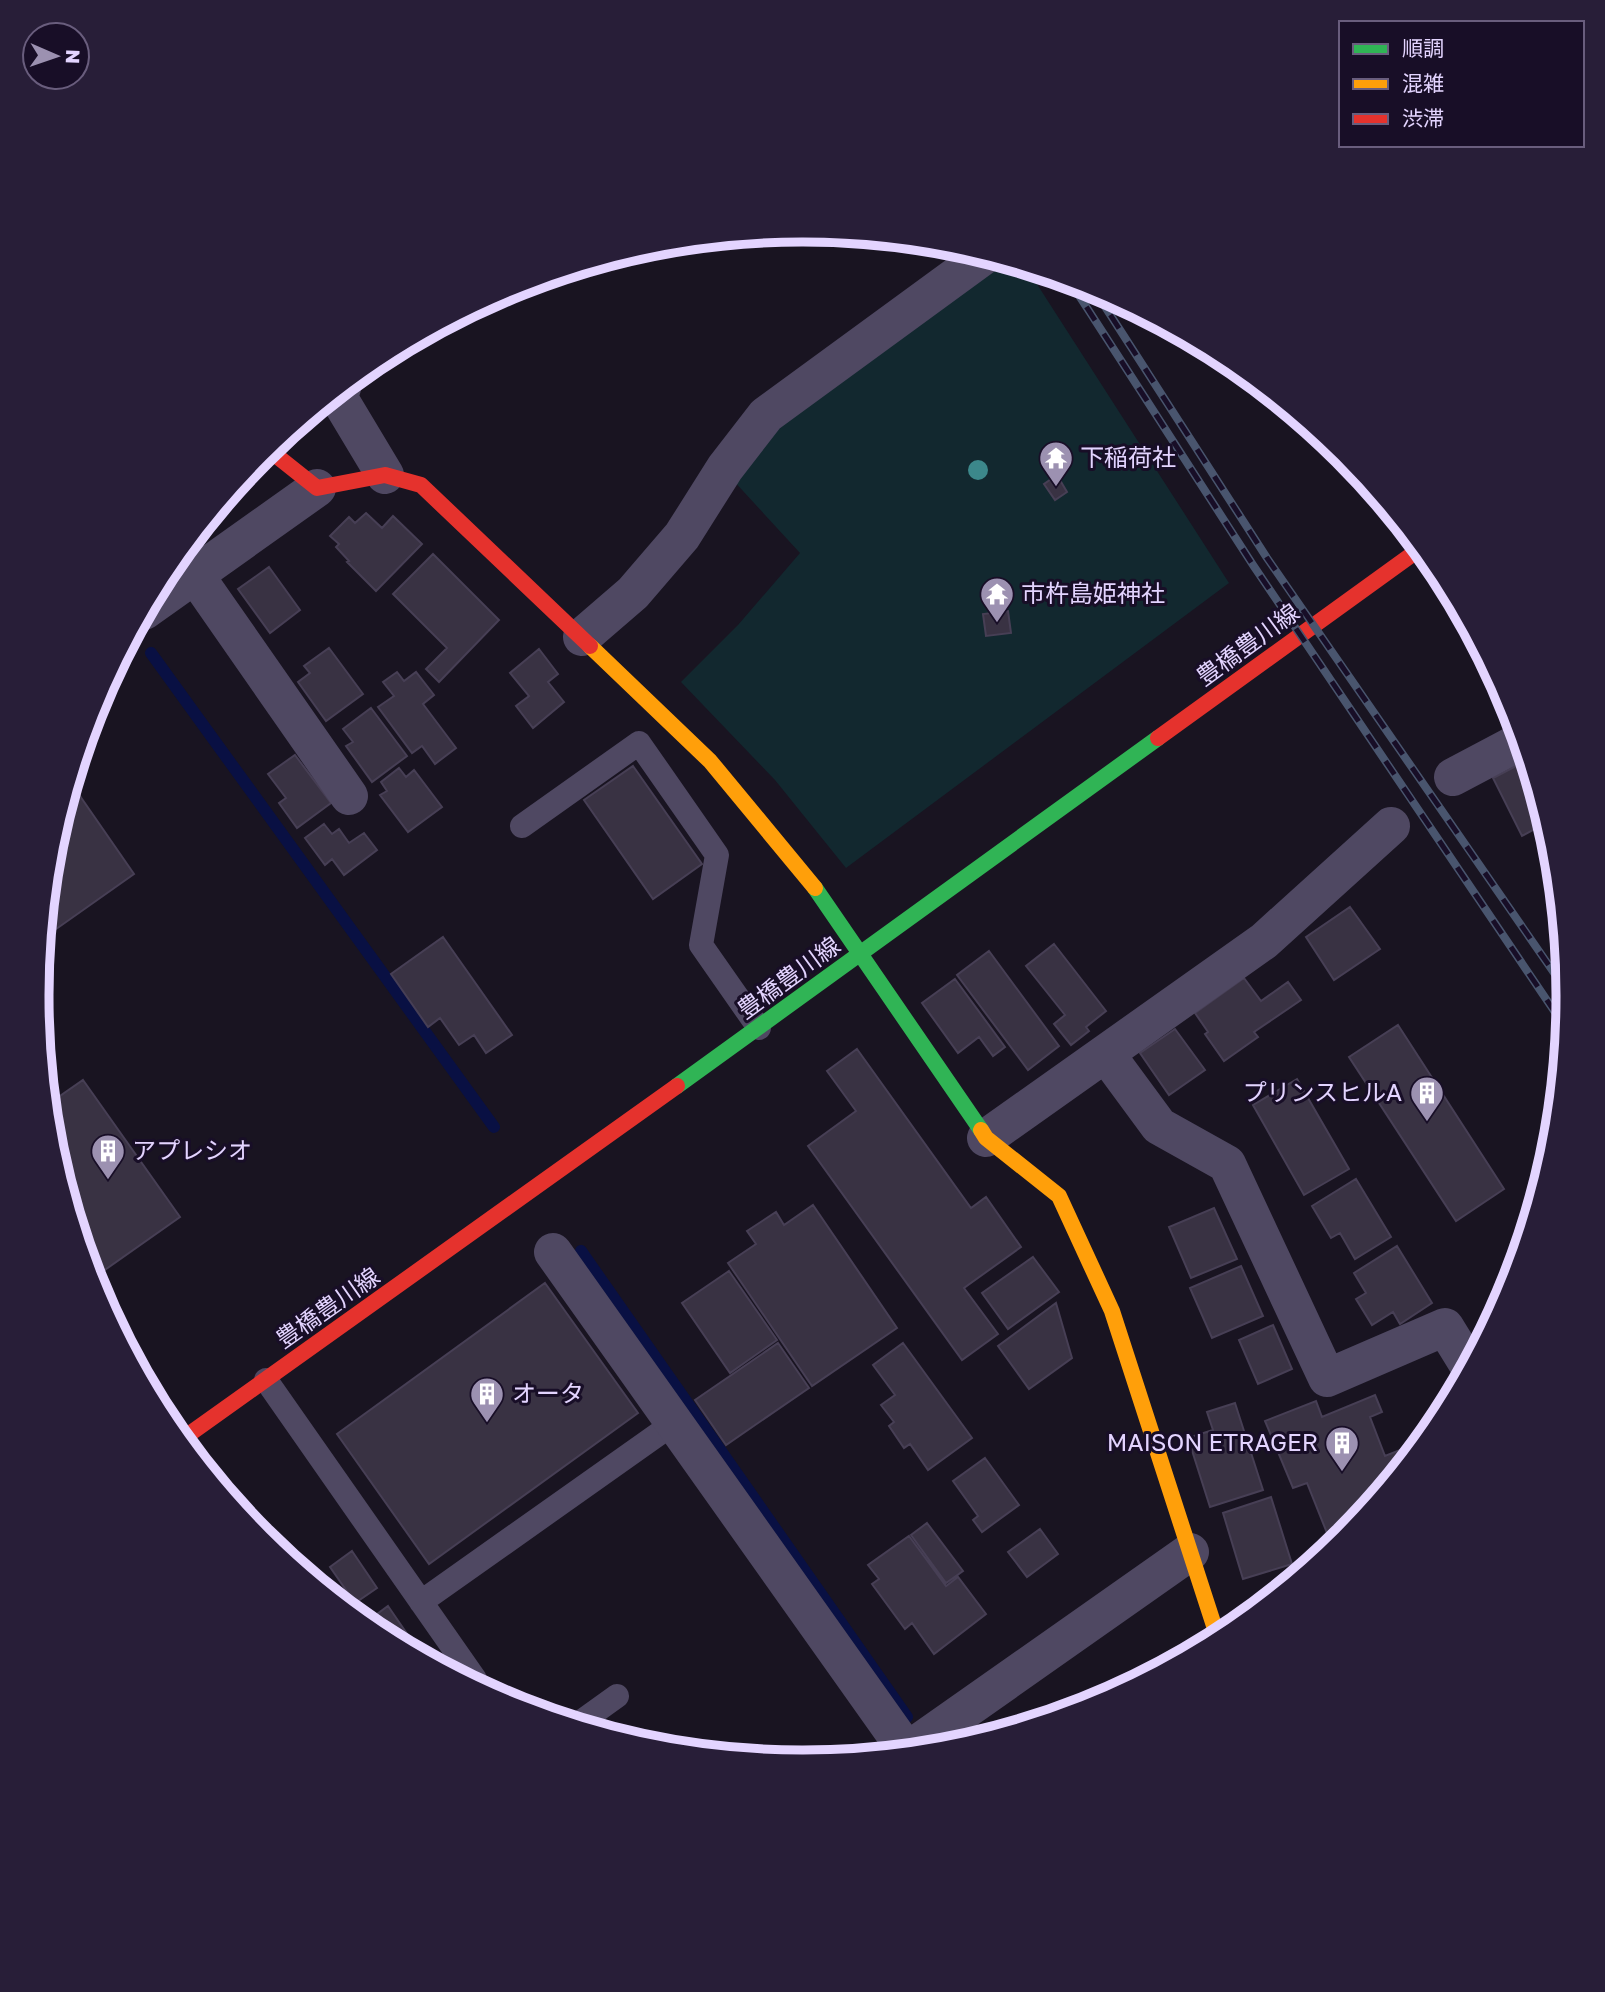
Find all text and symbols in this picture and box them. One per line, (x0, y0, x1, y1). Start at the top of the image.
north arrow (21, 21, 91, 91)
legend (1339, 21, 1584, 147)
text: 順調 (1402, 35, 1444, 61)
text: N (62, 49, 85, 64)
text: 混雑 (1402, 70, 1444, 96)
text: 渋滞 (1402, 105, 1444, 131)
temple icon: 下稲荷社 (1037, 439, 1075, 488)
place label: 下稲荷社 (1080, 442, 1176, 471)
temple icon: 市杵島姫神社 (978, 575, 1016, 624)
place label: 市杵島姫神社 (1021, 578, 1165, 607)
street label: 豊橋豊川線 (1190, 597, 1304, 691)
street label: 豊橋豊川線 (731, 930, 845, 1024)
building icon: プリンスヒルA (1408, 1074, 1446, 1123)
place label: プリンスヒルA (1242, 1077, 1402, 1106)
building icon: アプレシオ (89, 1132, 127, 1181)
place label: アプレシオ (132, 1135, 252, 1164)
street label: 豊橋豊川線 (270, 1260, 385, 1353)
building icon: オータ (468, 1375, 506, 1424)
place label: オータ (512, 1378, 584, 1407)
building icon: MAISON ETRAGER (1323, 1424, 1361, 1473)
place label: MAISON ETRAGER (1107, 1427, 1318, 1456)

